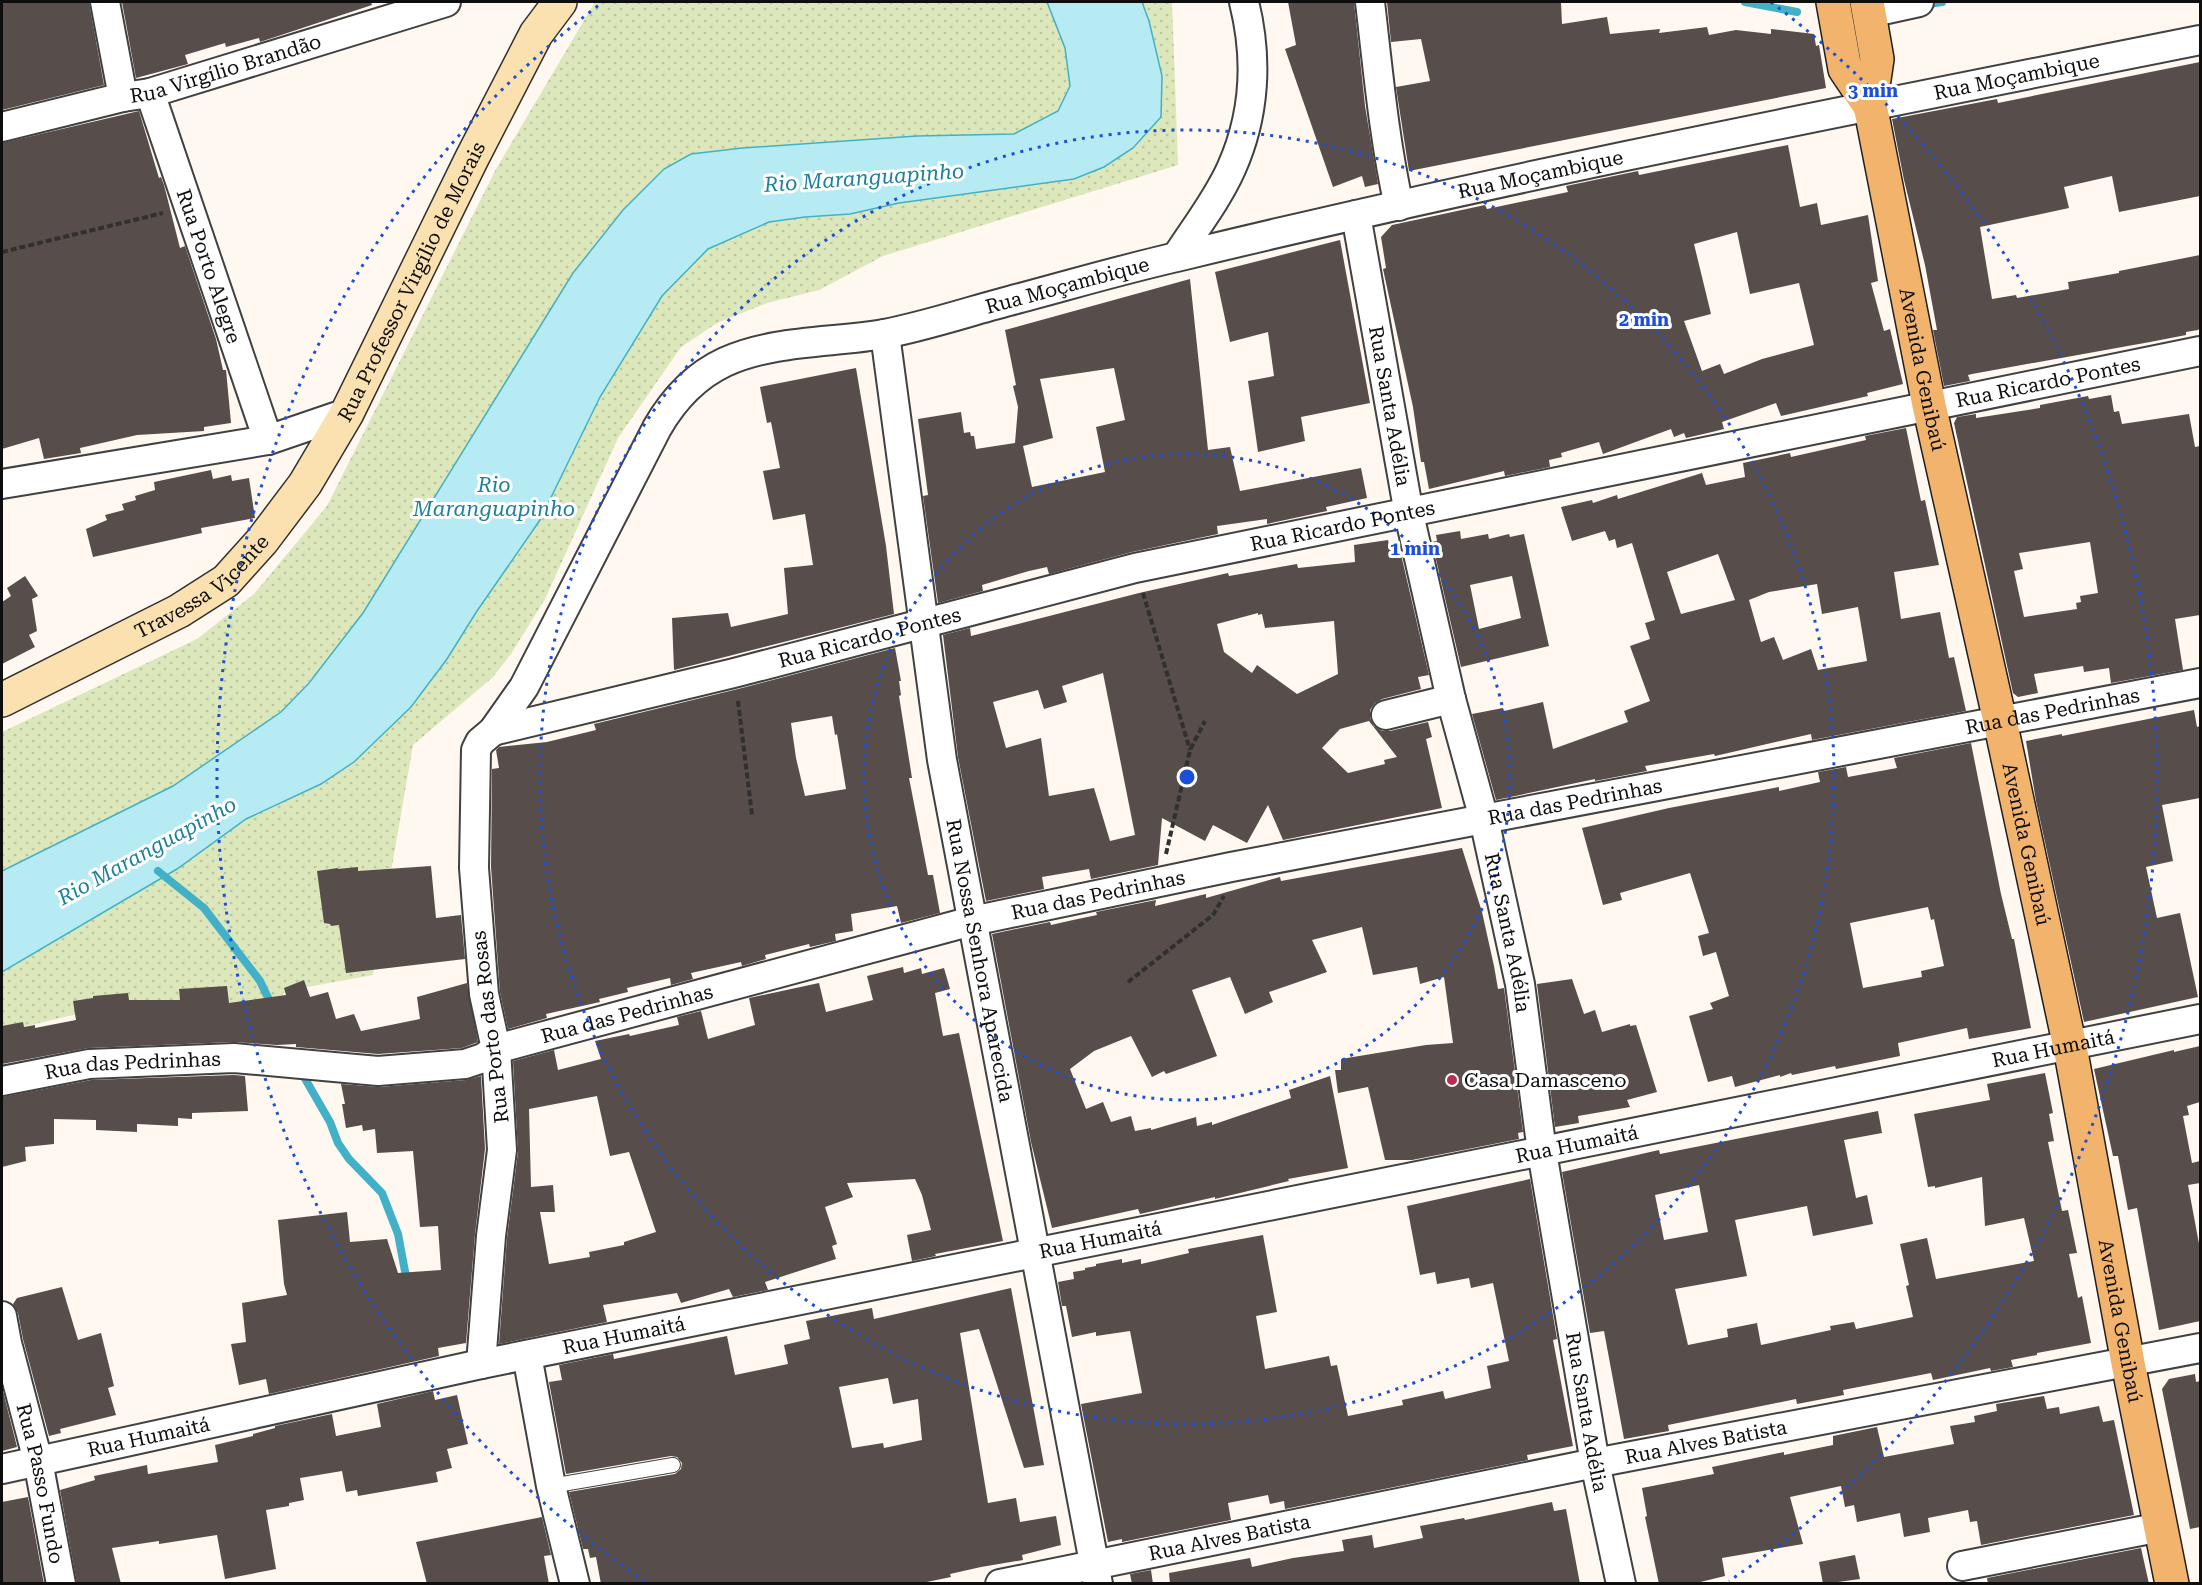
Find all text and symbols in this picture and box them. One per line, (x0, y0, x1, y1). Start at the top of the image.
street label: Rua Virgílio Brandão (128, 29, 324, 108)
street label: Rua Moçambique (1932, 48, 2102, 105)
text: 3 min (1848, 80, 1898, 101)
street label: Rua Professor Virgílio de Morais (333, 137, 490, 426)
street label: Rua Moçambique (1455, 145, 1625, 204)
water label: Rio Maranguapinho (762, 159, 965, 197)
street label: Rua Porto Alegre (172, 186, 246, 347)
street label: Rua Moçambique (983, 252, 1152, 319)
street label: Avenida Genibaú (1894, 286, 1951, 454)
text: 2 min (1619, 309, 1669, 330)
street label: Rua Santa Adélia (1364, 324, 1416, 488)
street label: Rua Ricardo Pontes (1953, 351, 2142, 413)
water label: Rio Maranguapinho (412, 473, 575, 521)
street label: Rua Ricardo Pontes (1248, 495, 1437, 556)
street label: Travessa Vicente (131, 530, 274, 643)
text: 1 min (1390, 538, 1440, 559)
street label: Rua Ricardo Pontes (776, 602, 963, 673)
street label: Rua das Pedrinhas (1963, 683, 2142, 739)
street label: Avenida Genibaú (1997, 761, 2056, 928)
centre of rings (1177, 767, 1197, 787)
street label: Rua das Pedrinhas (1486, 773, 1664, 830)
water label: Rio Maranguapinho (53, 792, 240, 911)
street label: Rua Nossa Senhora Aparecida (941, 817, 1019, 1105)
street label: Rua Santa Adélia (1480, 851, 1536, 1014)
street label: Rua das Pedrinhas (1009, 865, 1187, 925)
street label: Rua Porto das Rosas (466, 929, 514, 1125)
street label: Rua das Pedrinhas (538, 979, 715, 1048)
street label: Rua Humaitá (1990, 1024, 2117, 1072)
street label: Rua das Pedrinhas (42, 1047, 221, 1084)
place label: Casa Damasceno (1464, 1068, 1627, 1092)
marker: Casa Damasceno (1445, 1073, 1459, 1087)
street label: Rua Humaitá (1513, 1120, 1640, 1168)
street label: Rua Humaitá (1037, 1216, 1164, 1264)
street label: Avenida Genibaú (2094, 1237, 2148, 1405)
street label: Rua Humaitá (560, 1311, 687, 1359)
street label: Rua Santa Adélia (1561, 1330, 1613, 1495)
street label: Rua Passo Fundo (11, 1401, 69, 1566)
street label: Rua Humaitá (85, 1412, 212, 1462)
street label: Rua Alves Batista (1623, 1415, 1789, 1469)
street label: Rua Alves Batista (1146, 1509, 1313, 1566)

